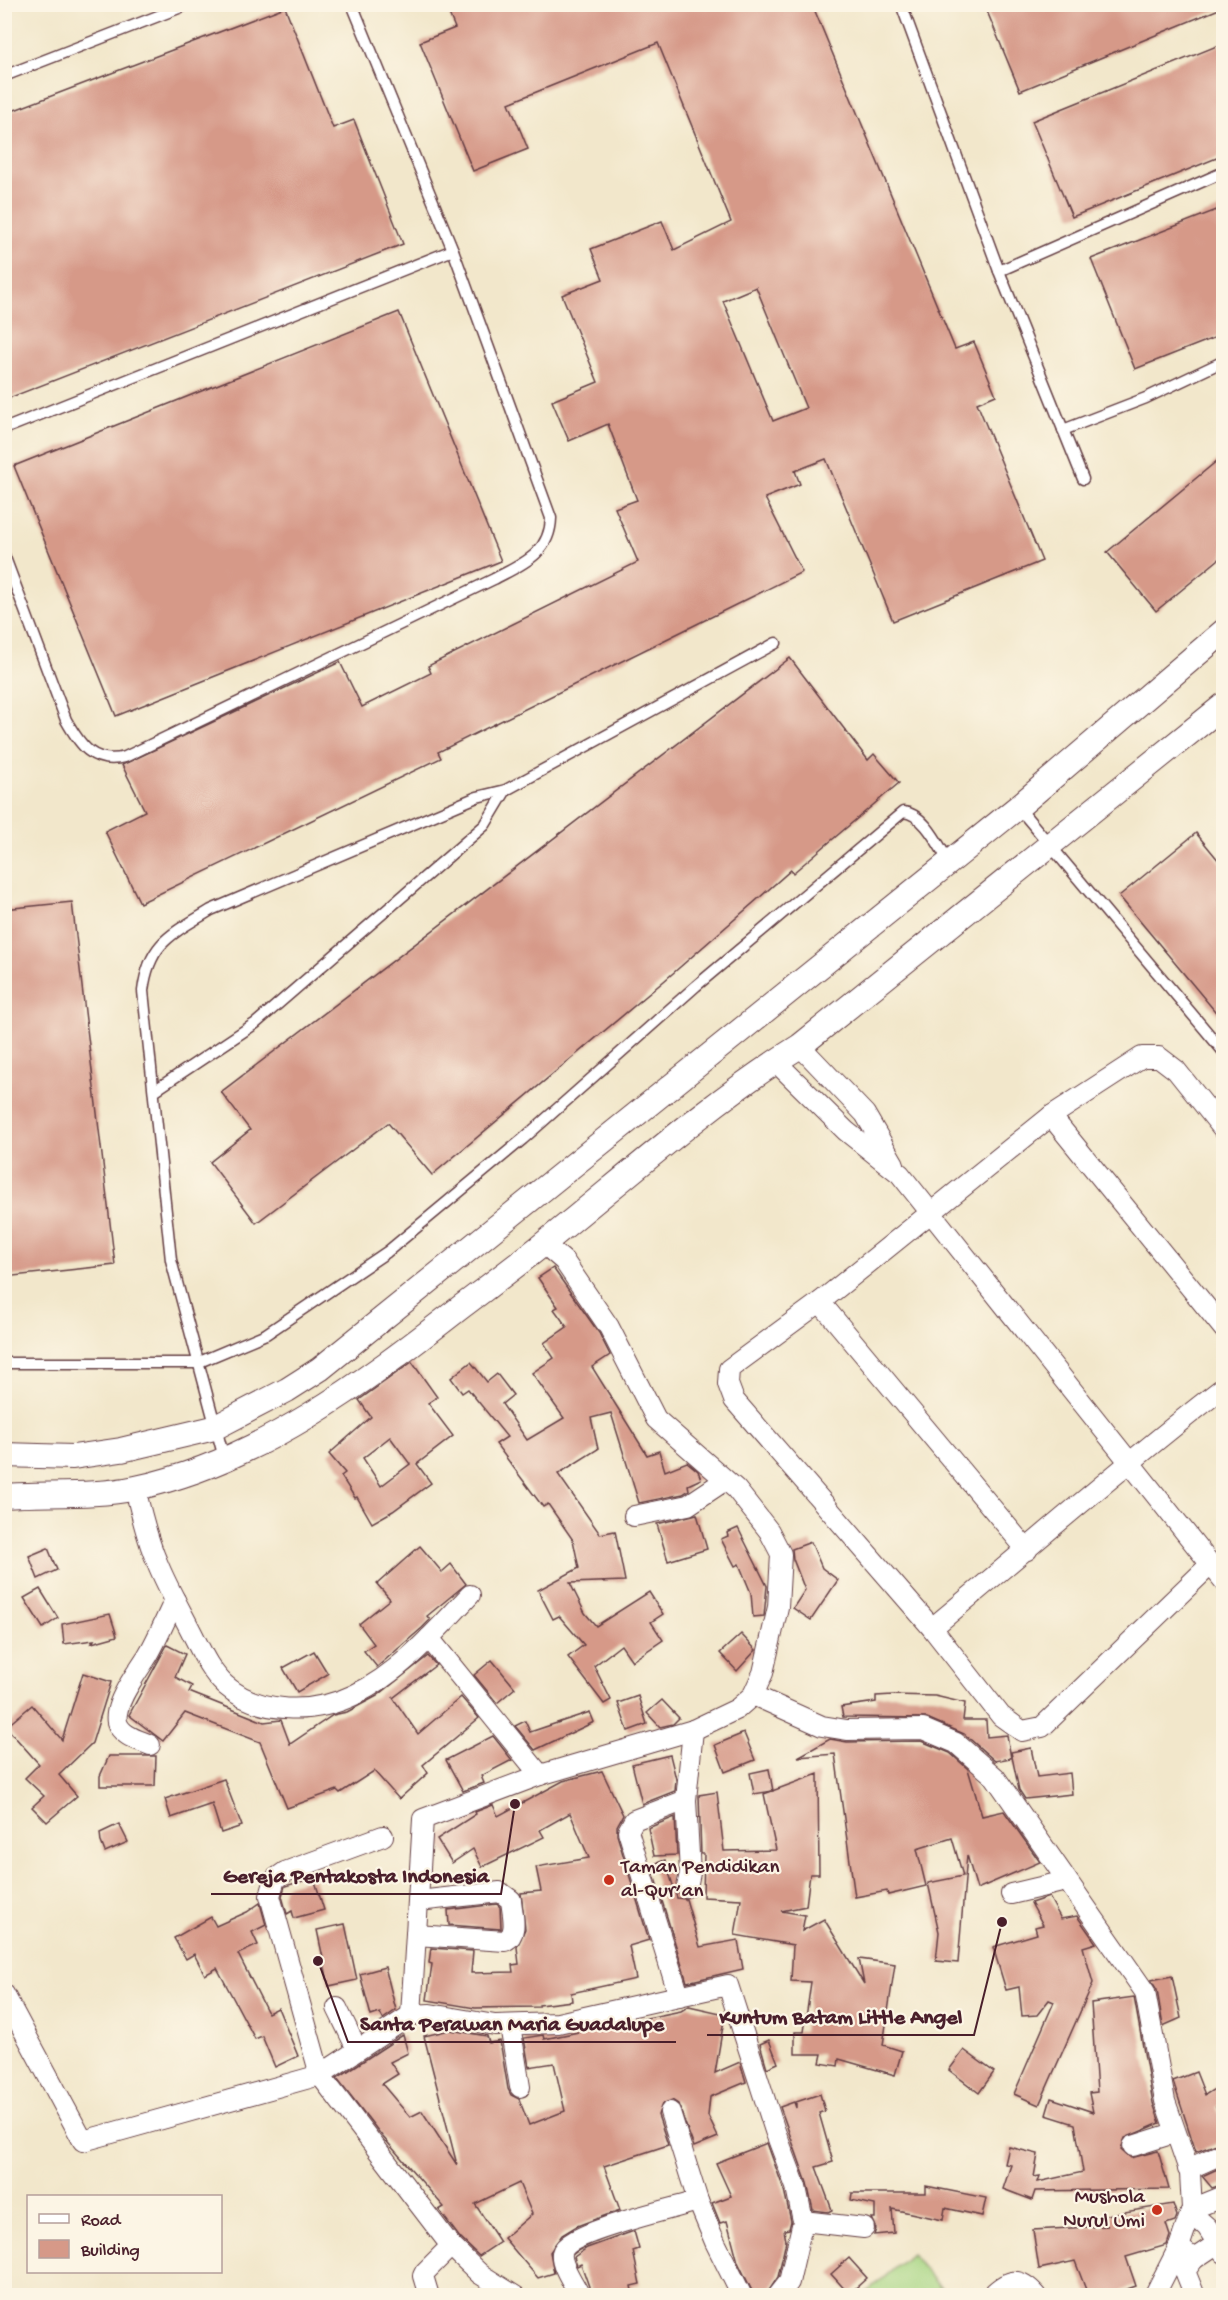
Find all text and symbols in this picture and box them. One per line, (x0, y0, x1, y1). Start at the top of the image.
callout: Gereja Pentakosta Indonesia (211, 1854, 501, 1894)
place label: Taman Pendidikan al-Qur’an (620, 1856, 779, 1905)
text: Gereja Pentakosta Indonesia (223, 1865, 491, 1891)
marker: Taman Pendidikan al-Qur’an (602, 1873, 616, 1887)
callout: Kuntum Batam Little Angel (707, 1995, 974, 2035)
callout: Santa Perawan Maria Guadalupe (348, 2002, 676, 2042)
text: Kuntum Batam Little Angel (719, 2006, 963, 2032)
text: Santa Perawan Maria Guadalupe (360, 2013, 665, 2039)
place label: Mushola Nurul Umi (1063, 2186, 1146, 2235)
legend (27, 2195, 222, 2273)
marker: Mushola Nurul Umi (1150, 2203, 1164, 2217)
text: Road (81, 2211, 122, 2232)
text: Building (80, 2241, 140, 2262)

